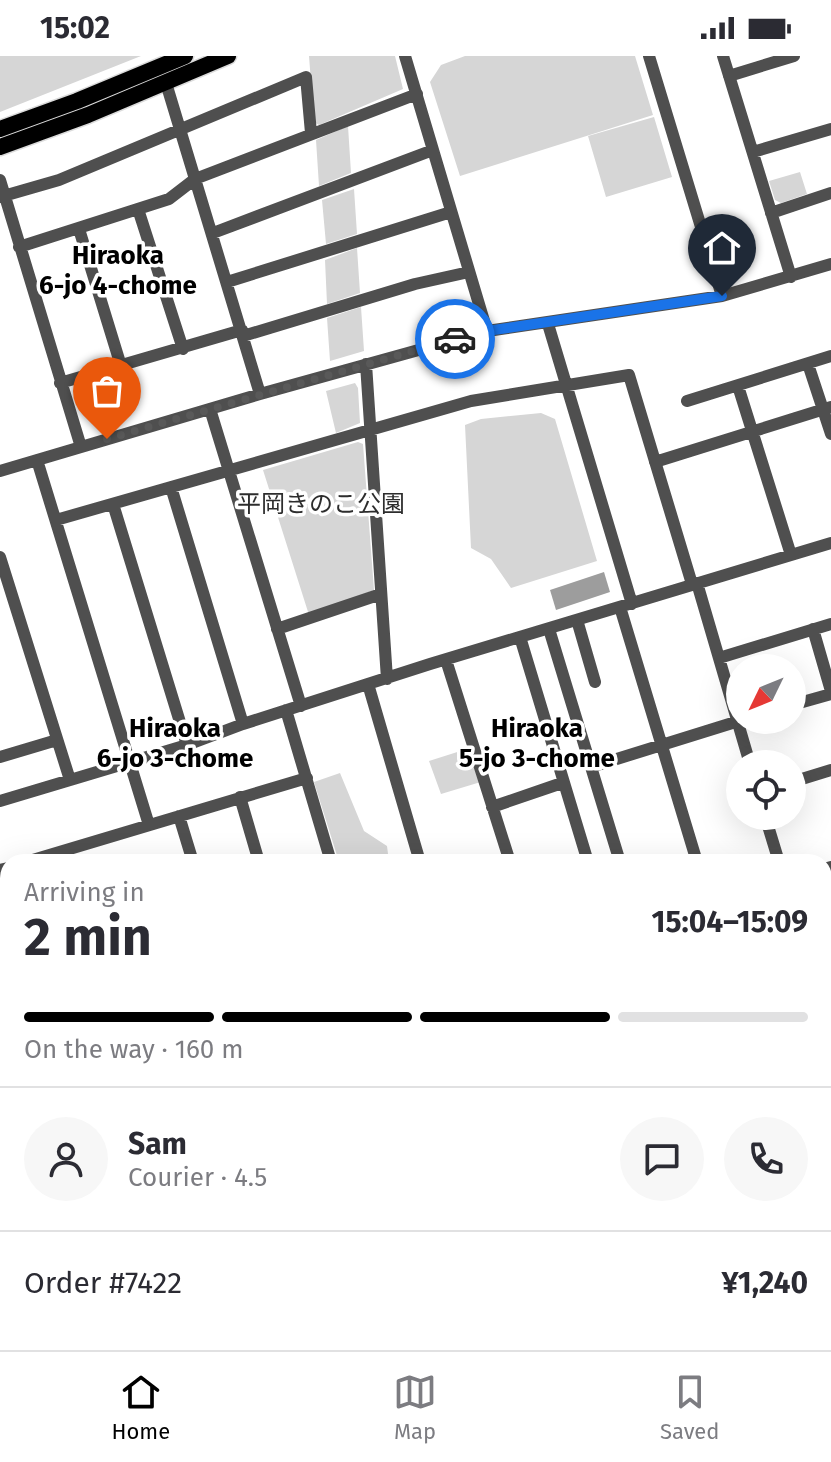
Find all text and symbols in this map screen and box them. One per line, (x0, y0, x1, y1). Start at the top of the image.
text: 15:02 (40, 10, 110, 46)
pin (688, 214, 756, 296)
icon: home (700, 226, 744, 270)
district label: Hiraoka 6-jo 4-chome (39, 240, 197, 301)
courier (415, 299, 495, 379)
icon: car (433, 317, 477, 361)
pin (73, 357, 141, 439)
icon: bag (85, 369, 129, 413)
park label: 平岡きのこ公園 (237, 490, 405, 518)
north arrow (726, 654, 806, 734)
map controls (726, 654, 806, 830)
district label: Hiraoka 6-jo 3-chome (97, 713, 253, 774)
district label: Hiraoka 5-jo 3-chome (459, 713, 615, 774)
button: locate (726, 750, 806, 830)
text: Arriving in (24, 877, 145, 908)
text: 15:04–15:09 (652, 904, 808, 940)
text: 2 min (24, 906, 152, 969)
text: On the way · 160 m (24, 1034, 244, 1065)
button: person (24, 1117, 108, 1201)
button: chat (620, 1117, 704, 1201)
button: phone (724, 1117, 808, 1201)
text: Sam (128, 1126, 187, 1162)
text: Courier · 4.5 (128, 1162, 267, 1193)
text: Order #7422 (24, 1265, 182, 1301)
text: ¥1,240 (722, 1265, 808, 1301)
tab: Home (111, 1370, 170, 1445)
tab: Map (393, 1370, 437, 1445)
tab: Saved (660, 1370, 720, 1445)

